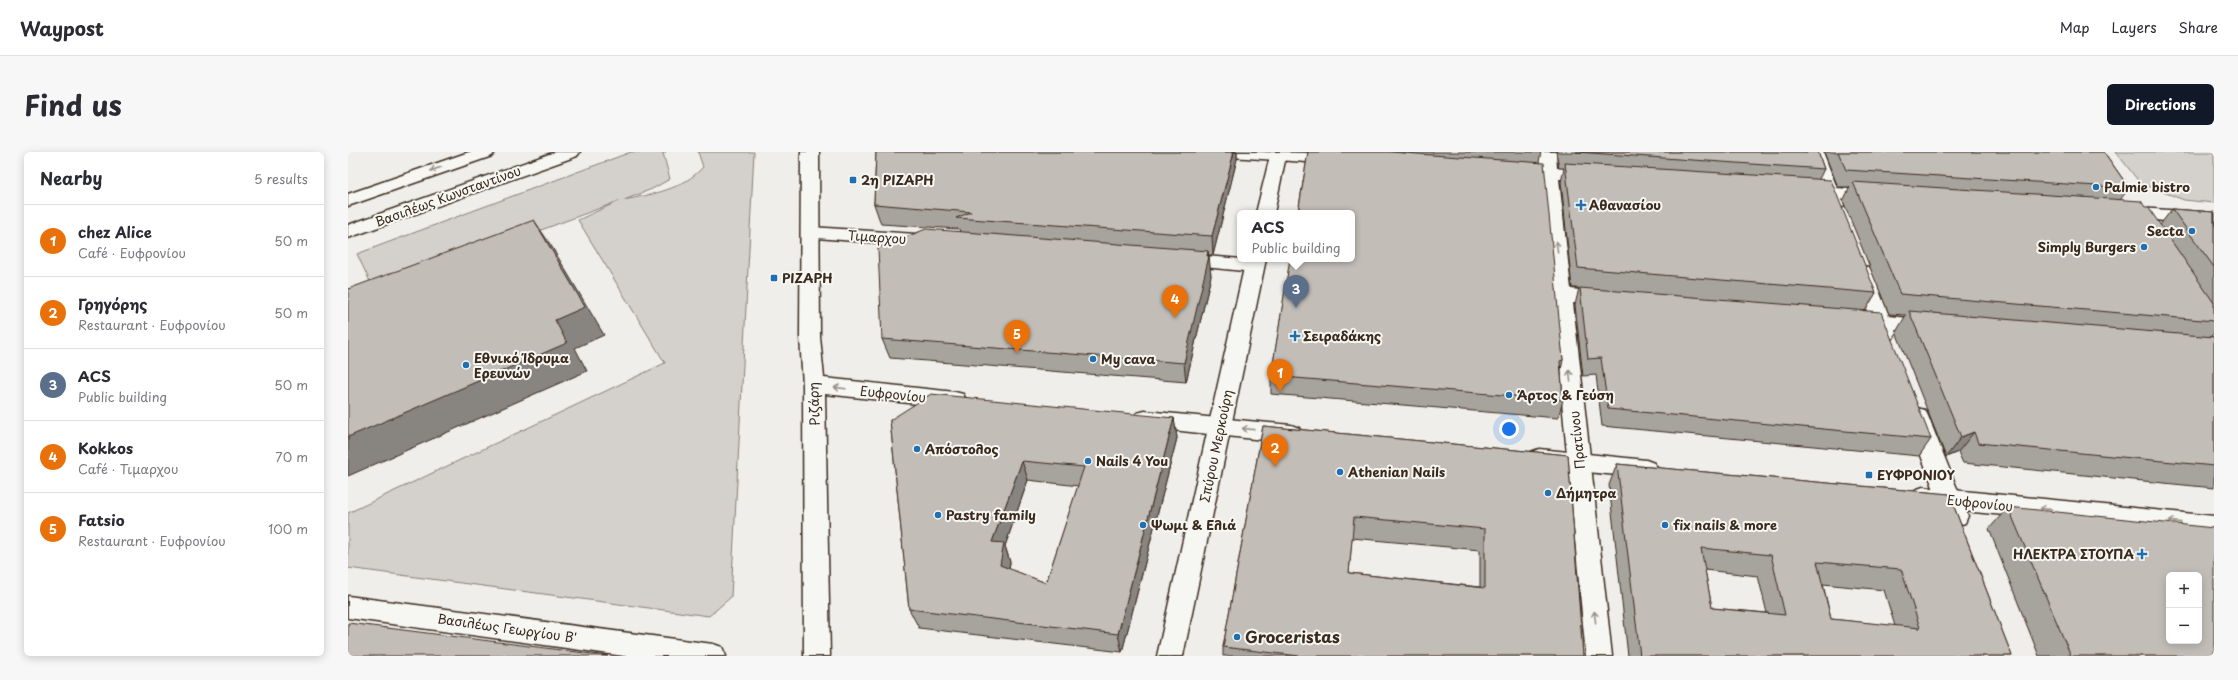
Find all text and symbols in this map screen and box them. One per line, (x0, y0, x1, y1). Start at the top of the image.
text: Waypost (20, 14, 104, 42)
text: Map (2060, 17, 2090, 38)
text: Layers (2112, 17, 2157, 38)
text: Share (2179, 17, 2218, 38)
text: Find us (24, 83, 122, 126)
button: Directions (2107, 84, 2214, 125)
street label: Βασιλέως Κωνσταντίνου (372, 160, 523, 231)
text: Nearby (40, 165, 102, 191)
one-way arrow (431, 166, 443, 174)
text: 5 results (254, 169, 308, 188)
place label: 2η ΡΙΖΑΡΗ (861, 170, 934, 189)
marker: 2η ΡΙΖΑΡΗ (848, 175, 858, 185)
place label: Palmie bistro (2104, 177, 2190, 196)
marker: Palmie bistro (2091, 182, 2101, 192)
place label: Αθανασίου (1589, 195, 1661, 214)
marker: Αθανασίου (1576, 200, 1586, 210)
popup (1237, 210, 1355, 262)
text: ACS (1252, 215, 1284, 238)
text: chez Alice (78, 220, 152, 243)
place label: Secta (2146, 221, 2184, 240)
street label: Τιμαρχου (847, 225, 907, 248)
marker: Secta (2187, 226, 2197, 236)
text: 1 (50, 231, 56, 250)
text: 50 m (274, 231, 308, 250)
place label: Simply Burgers (2038, 237, 2136, 256)
text: Public building (1252, 238, 1341, 257)
one-way arrow (1553, 241, 1561, 254)
marker: Simply Burgers (2139, 242, 2149, 252)
text: Café · Ευφρονίου (78, 243, 186, 262)
place label: ΡΙΖΑΡΗ (782, 268, 833, 287)
marker: ΡΙΖΑΡΗ (769, 273, 779, 283)
pin: 3 (1283, 275, 1309, 308)
pin: 4 (1162, 285, 1188, 318)
text: Γρηγόρης (78, 292, 147, 315)
text: 2 (48, 303, 58, 322)
text: 50 m (274, 303, 308, 322)
text: Restaurant · Ευφρονίου (78, 315, 226, 334)
pin: 5 (1004, 320, 1030, 353)
place label: Σειραδάκης (1303, 326, 1381, 345)
marker: Σειραδάκης (1290, 331, 1300, 341)
place label: Εθνικό Ίδρυμα Ερευνών (474, 348, 569, 382)
place label: My cava (1101, 349, 1156, 368)
marker: My cava (1088, 354, 1098, 364)
pin: 1 (1267, 359, 1293, 392)
marker: Εθνικό Ίδρυμα Ερευνών (461, 360, 471, 370)
text: ACS (78, 364, 111, 387)
one-way arrow (1567, 370, 1574, 383)
text: 3 (49, 375, 57, 394)
text: 50 m (274, 375, 308, 394)
street label: Ευφρονίου (859, 381, 927, 406)
street label: Ριζάρη (803, 382, 824, 426)
one-way arrow (834, 384, 847, 392)
place label: Άρτος & Γεύση (1517, 385, 1614, 404)
text: Public building (78, 387, 167, 406)
street label: Σπύρου Μερκούρη (1194, 388, 1237, 504)
marker: Άρτος & Γεύση (1504, 390, 1514, 400)
street label: Πρατίνου (1564, 410, 1589, 470)
your location (1499, 419, 1519, 439)
one-way arrow (1242, 426, 1255, 433)
pin: 2 (1262, 434, 1288, 467)
text: Kokkos (78, 436, 133, 459)
place label: Απόστολος (925, 439, 998, 458)
marker: Απόστολος (912, 444, 922, 454)
text: 4 (49, 447, 57, 466)
text: 70 m (275, 447, 308, 466)
place label: Nails 4 You (1096, 451, 1168, 470)
marker: Nails 4 You (1083, 456, 1093, 466)
text: Café · Τιμαρχου (78, 459, 178, 478)
place label: Athenian Nails (1347, 462, 1445, 481)
place label: ΕΥΦΡΟΝΙΟΥ (1877, 465, 1955, 484)
marker: Athenian Nails (1335, 467, 1345, 477)
marker: ΕΥΦΡΟΝΙΟΥ (1864, 470, 1874, 480)
place label: Δήμητρα (1556, 483, 1617, 502)
marker: Δήμητρα (1543, 488, 1553, 498)
street label: Ευφρονίου (1946, 490, 2014, 515)
place label: Pastry family (946, 505, 1036, 524)
one-way arrow (2040, 506, 2053, 513)
text: Fatsio (78, 508, 124, 531)
marker: Pastry family (933, 510, 943, 520)
place label: Ψωμι & Ελιά (1151, 515, 1236, 534)
place label: fix nails & more (1673, 515, 1777, 534)
text: 5 (49, 519, 57, 538)
text: 100 m (268, 519, 308, 538)
one-way arrow (2169, 519, 2182, 526)
marker: Ψωμι & Ελιά (1138, 520, 1148, 530)
marker: fix nails & more (1660, 520, 1670, 530)
text: Restaurant · Ευφρονίου (78, 531, 226, 550)
place label: ΗΛΕΚΤΡΑ ΣΤΟΥΠΑ (2013, 544, 2134, 563)
marker: ΗΛΕΚΤΡΑ ΣΤΟΥΠΑ (2137, 549, 2147, 559)
map controls (2166, 572, 2202, 644)
button: + (2166, 572, 2202, 608)
street label: Βασιλέως Γεωργίου Β' (436, 608, 578, 647)
button: − (2166, 608, 2202, 644)
one-way arrow (1591, 611, 1599, 624)
place label: Groceristas (1245, 624, 1340, 648)
marker: Groceristas (1232, 632, 1242, 642)

